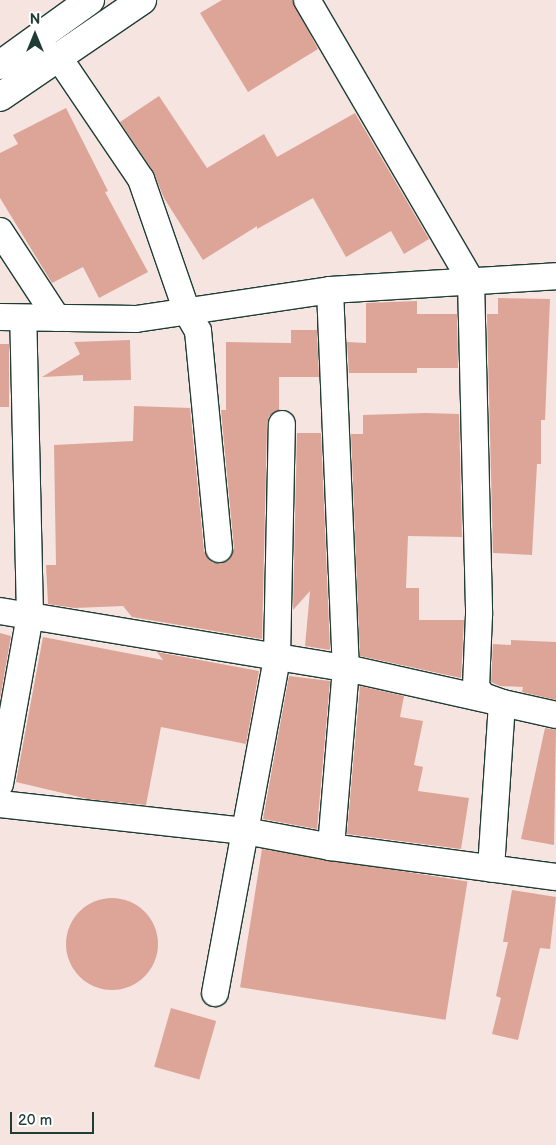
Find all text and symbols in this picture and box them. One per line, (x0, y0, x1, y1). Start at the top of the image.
north arrow (10, 10, 60, 60)
text: N (30, 11, 40, 28)
scale bar (12, 1102, 96, 1134)
text: 20 m (18, 1111, 52, 1130)

